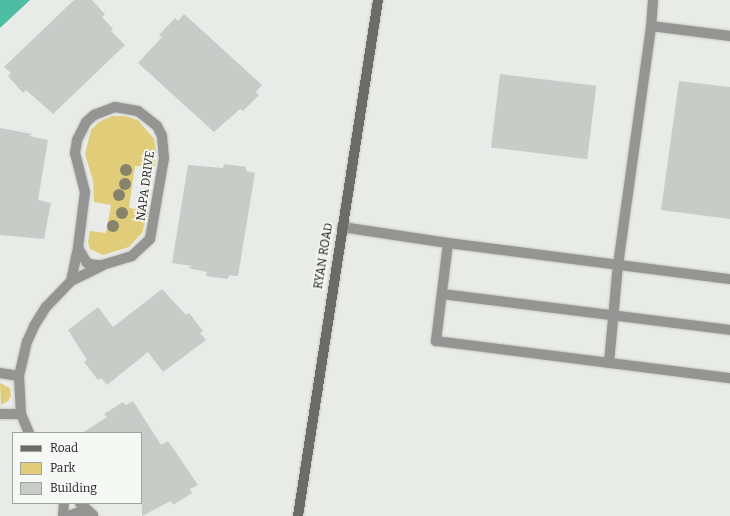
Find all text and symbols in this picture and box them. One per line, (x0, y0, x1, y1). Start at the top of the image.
street label: NAPA DRIVE (134, 150, 158, 222)
street label: RYAN ROAD (312, 222, 336, 290)
legend (12, 432, 142, 504)
text: Road (50, 441, 78, 455)
text: Park (50, 461, 75, 475)
text: Building (50, 481, 97, 495)

